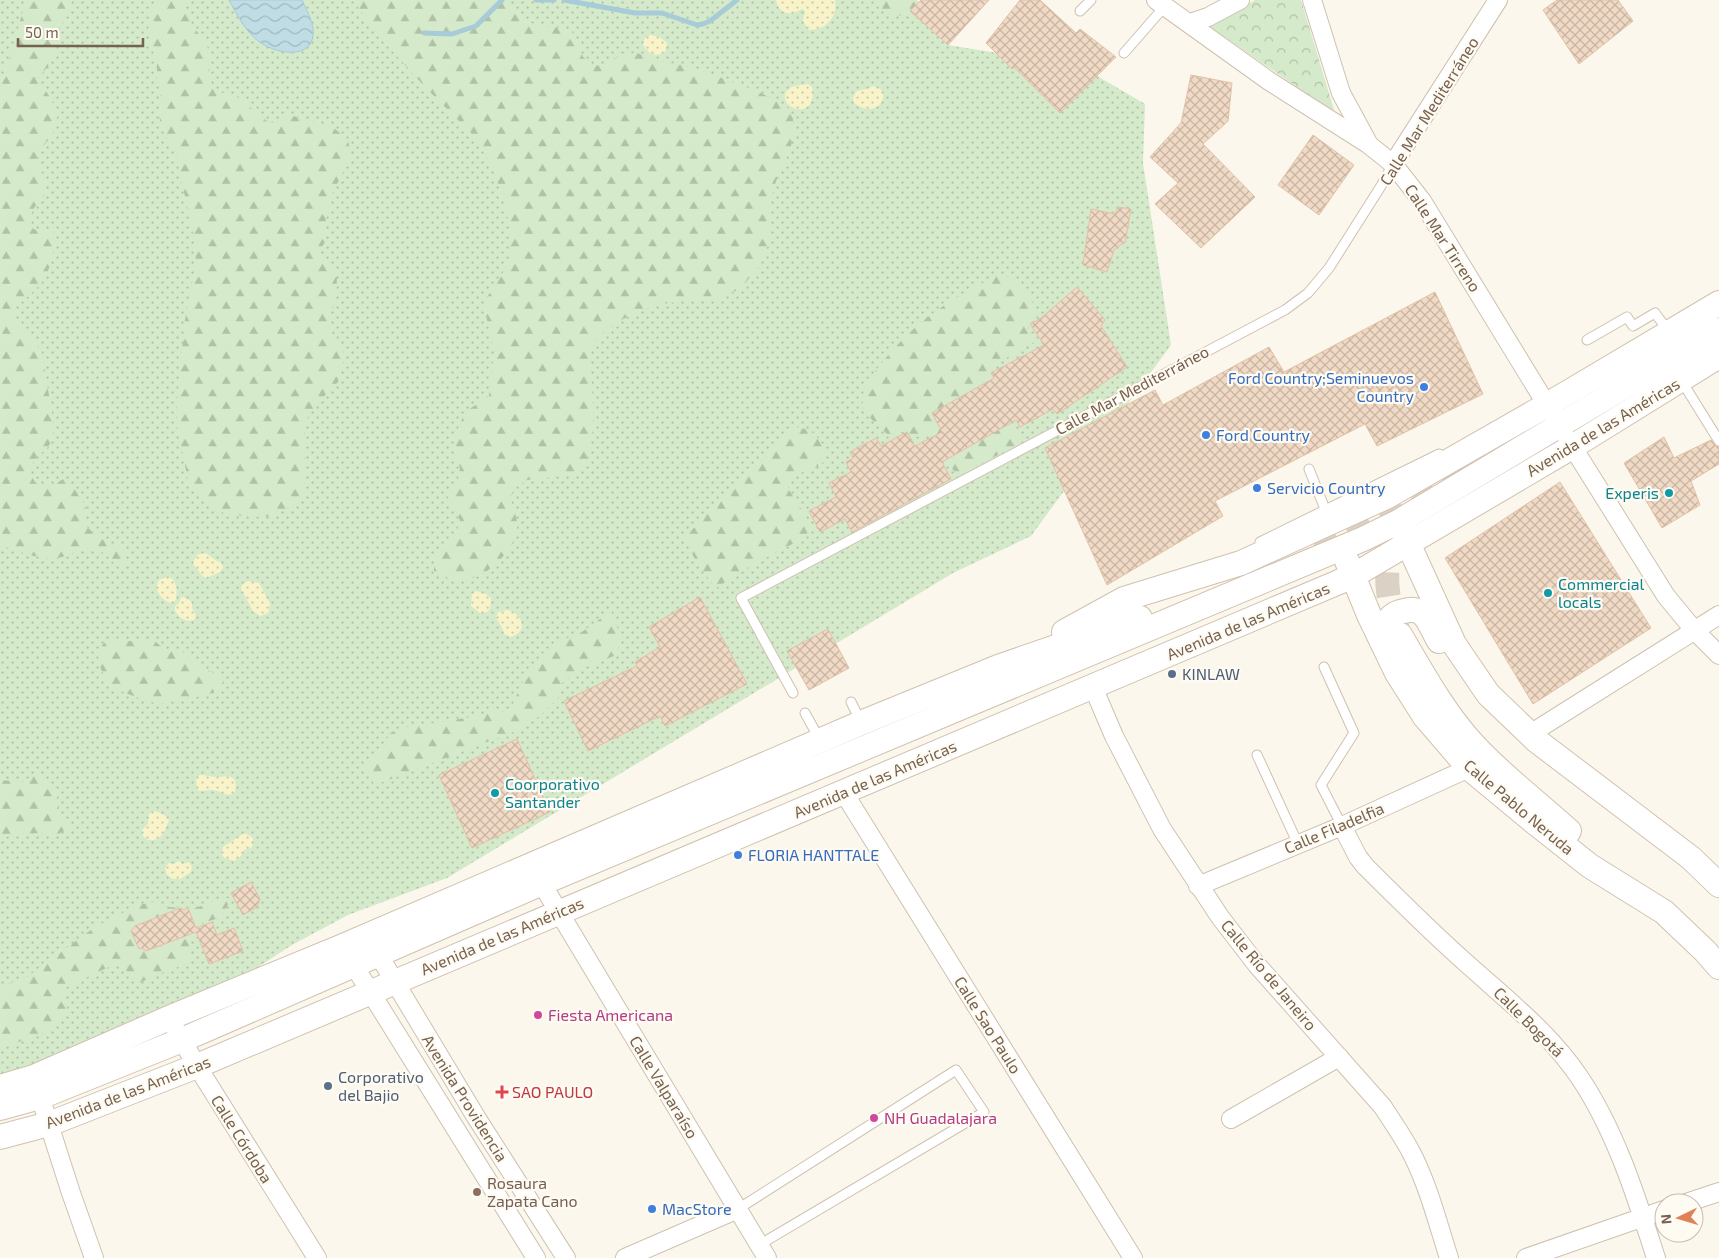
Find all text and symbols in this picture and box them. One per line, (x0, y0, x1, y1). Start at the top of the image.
scale bar (18, 15, 142, 47)
text: 50 m (25, 23, 59, 41)
street label: Calle Mar Mediterráneo (1375, 33, 1482, 188)
street label: Calle Mar Tirreno (1402, 180, 1485, 295)
street label: Calle Mar Mediterráneo (1052, 341, 1212, 438)
place label: Ford Country;Seminuevos Country (1228, 368, 1415, 405)
street label: Avenida de las Américas (1523, 373, 1683, 480)
marker: Ford Country;Seminuevos Country (1418, 381, 1430, 393)
place label: Ford Country (1216, 425, 1311, 444)
marker: Ford Country (1200, 429, 1212, 441)
place label: Servicio Country (1267, 478, 1386, 497)
marker: Servicio Country (1251, 482, 1263, 494)
place label: Experis (1605, 483, 1659, 502)
marker: Experis (1663, 487, 1675, 499)
place label: Commercial locals (1558, 574, 1645, 611)
street label: Avenida de las Américas (1163, 578, 1332, 664)
marker: Commercial locals (1542, 587, 1554, 599)
place label: KINLAW (1182, 664, 1240, 683)
marker: KINLAW (1166, 668, 1178, 680)
street label: Avenida de las Américas (790, 736, 959, 822)
street label: Calle Pablo Neruda (1461, 755, 1578, 858)
place label: Coorporativo Santander (505, 774, 600, 811)
marker: Coorporativo Santander (489, 787, 501, 799)
street label: Calle Filadelfia (1281, 798, 1387, 857)
place label: FLORIA HANTTALE (748, 845, 879, 864)
marker: FLORIA HANTTALE (732, 849, 744, 861)
street label: Avenida de las Américas (417, 893, 586, 979)
street label: Calle Río de Janeiro (1218, 916, 1321, 1034)
street label: Calle Sao Paulo (951, 973, 1026, 1077)
street label: Calle Bogotá (1490, 983, 1568, 1061)
place label: Fiesta Americana (548, 1005, 673, 1024)
marker: Fiesta Americana (532, 1009, 544, 1021)
street label: Avenida Providencia (419, 1031, 512, 1165)
street label: Calle Valparaíso (626, 1032, 703, 1142)
street label: Avenida de las Américas (43, 1051, 213, 1132)
place label: Corporativo del Bajio (338, 1067, 424, 1105)
marker: Corporativo del Bajio (322, 1080, 334, 1092)
place label: SAO PAULO (512, 1082, 593, 1101)
marker: SAO PAULO (496, 1086, 508, 1098)
street label: Calle Córdoba (208, 1091, 277, 1186)
place label: NH Guadalajara (884, 1108, 997, 1128)
marker: NH Guadalajara (868, 1112, 880, 1124)
place label: Rosaura Zapata Cano (487, 1173, 578, 1210)
marker: Rosaura Zapata Cano (471, 1186, 483, 1198)
north arrow (1654, 1193, 1704, 1243)
place label: MacStore (662, 1199, 732, 1218)
marker: MacStore (646, 1203, 658, 1215)
text: N (1657, 1213, 1674, 1225)

